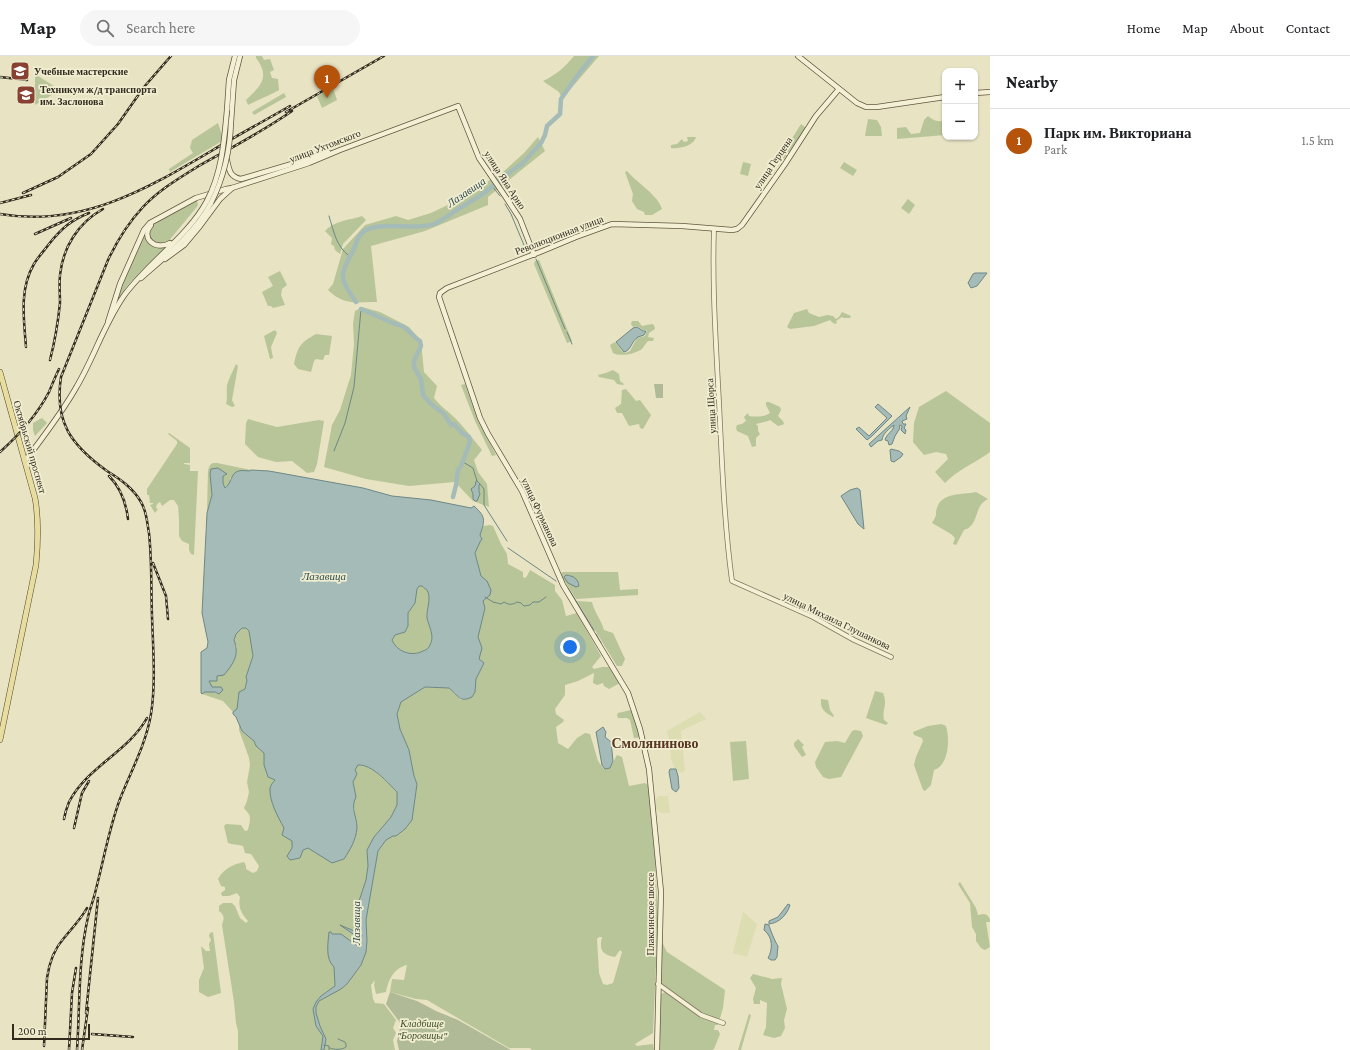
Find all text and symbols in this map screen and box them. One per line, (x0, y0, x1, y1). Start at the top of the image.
search box (80, 10, 360, 46)
text: Map (20, 17, 56, 38)
icon: search (94, 17, 116, 39)
text: Search here (126, 20, 195, 36)
text: Home (1127, 20, 1160, 36)
text: Map (1182, 20, 1208, 36)
text: About (1230, 20, 1264, 36)
text: Contact (1286, 20, 1330, 36)
school or university icon: Учебные мастерские (9, 60, 31, 82)
pin: 1 (314, 65, 340, 98)
place label: Учебные мастерские (34, 66, 128, 77)
map controls (942, 68, 978, 140)
button: + (942, 68, 978, 104)
text: Nearby (1006, 73, 1058, 92)
school or university icon: Техникум ж/д транспорта им. Заслонова (15, 84, 37, 106)
place label: Техникум ж/д транспорта им. Заслонова (40, 84, 157, 107)
button: − (942, 104, 978, 140)
text: Парк им. Викториана (1044, 125, 1192, 141)
street label: улица Ухтомского (288, 127, 362, 165)
text: 1 (1017, 133, 1021, 148)
text: 1.5 km (1301, 133, 1334, 148)
street label: улица Герцена (751, 134, 795, 191)
text: Park (1044, 142, 1067, 157)
street label: улица Яна Арно (482, 149, 528, 211)
water label: Лазавица (444, 174, 488, 210)
street label: Революционная улица (513, 213, 605, 257)
street label: улица Щорса (704, 377, 718, 434)
street label: Октябрьский проспект (11, 399, 49, 495)
street label: улица Фурманова (519, 476, 561, 549)
water label: Лазавица (301, 570, 347, 582)
street label: улица Михаила Глушанкова (782, 590, 893, 652)
your location (560, 637, 580, 657)
district label: Смоляниново (611, 735, 699, 751)
street label: Плаксинское шоссе (645, 872, 656, 956)
water label: Лазавица (350, 900, 362, 946)
park label: Кладбище "Боровицы" (397, 1018, 448, 1041)
scale bar (12, 1022, 90, 1041)
text: 200 m (18, 1025, 47, 1037)

